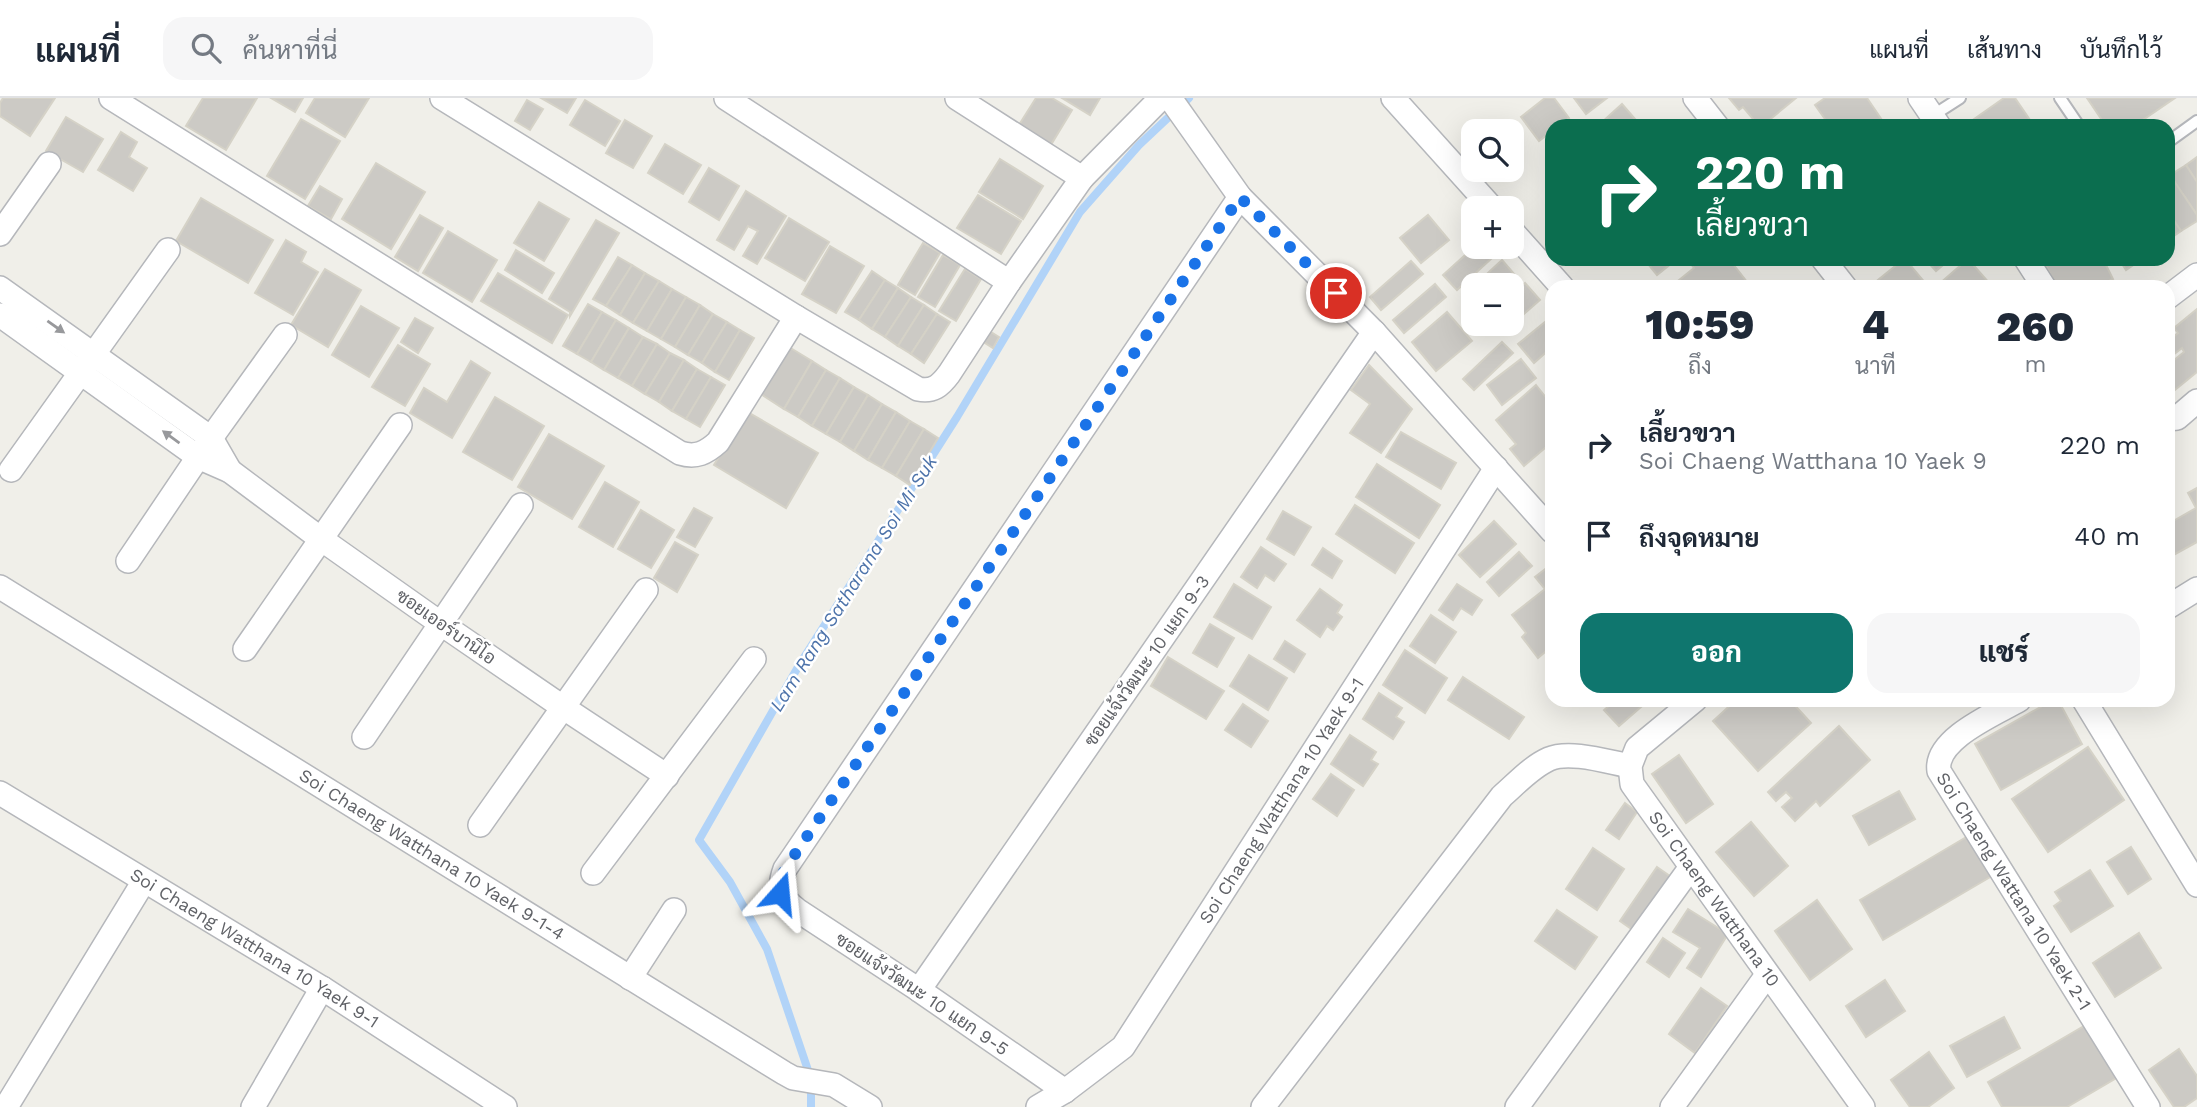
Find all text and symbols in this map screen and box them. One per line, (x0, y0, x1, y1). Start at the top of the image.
search box (163, 17, 653, 80)
icon: search (187, 29, 225, 67)
text: แผนที่ (35, 31, 121, 70)
text: ค้นหาที่นี่ (243, 35, 338, 65)
text: แผนที่ (1869, 36, 1929, 64)
text: เส้นทาง (1967, 36, 2042, 64)
text: บันทึกไว้ (2080, 36, 2162, 64)
map controls (1461, 119, 1524, 336)
button: search (1461, 119, 1524, 182)
text: 220 m (1695, 143, 1845, 201)
icon: right (1580, 147, 1671, 238)
button: + (1461, 196, 1524, 259)
text: เลี้ยวขวา (1695, 206, 1809, 244)
pin (1306, 263, 1366, 323)
button: − (1461, 273, 1524, 336)
icon: arrive (1317, 274, 1355, 312)
text: 10:59 (1645, 300, 1755, 349)
text: 4 (1861, 300, 1889, 349)
text: 260 (1996, 302, 2075, 351)
one-way arrow (47, 320, 65, 334)
text: m (2024, 351, 2046, 378)
text: ถึง (1688, 353, 1712, 380)
text: นาที (1855, 353, 1896, 380)
text: เลี้ยวขวา (1639, 418, 1736, 448)
icon: right (1580, 426, 1618, 464)
text: 220 m (2060, 430, 2140, 460)
one-way arrow (162, 431, 180, 445)
text: Soi Chaeng Watthana 10 Yaek 9 (1639, 448, 1987, 475)
water label: Lam Rang Satharana Soi Mi Suk (765, 450, 942, 716)
icon: arrive (1580, 517, 1618, 555)
text: 40 m (2074, 521, 2140, 551)
text: ถึงจุดหมาย (1639, 523, 1760, 553)
street label: ซอยแจ้งวัฒนะ 10 แยก 9-3 (1079, 571, 1214, 750)
street label: ซอยเออร์บานิโอ (393, 583, 501, 669)
button: ออก (1580, 613, 1853, 693)
button: แชร์ (1867, 613, 2140, 693)
street label: Soi Chaeng Watthana 10 Yaek 9-1 (1194, 674, 1368, 927)
street label: Soi Chaeng Watthana 10 Yaek 9-1-4 (296, 764, 568, 944)
street label: Soi Chaeng Wattana 10 Yaek 2-1 (1932, 768, 2096, 1014)
street label: Soi Chaeng Watthana 10 (1645, 807, 1784, 990)
position arrow (743, 856, 817, 930)
street label: Soi Chaeng Watthana 10 Yaek 9-1 (127, 863, 383, 1032)
street label: ซอยแจ้งวัฒนะ 10 แยก 9-5 (832, 927, 1013, 1059)

